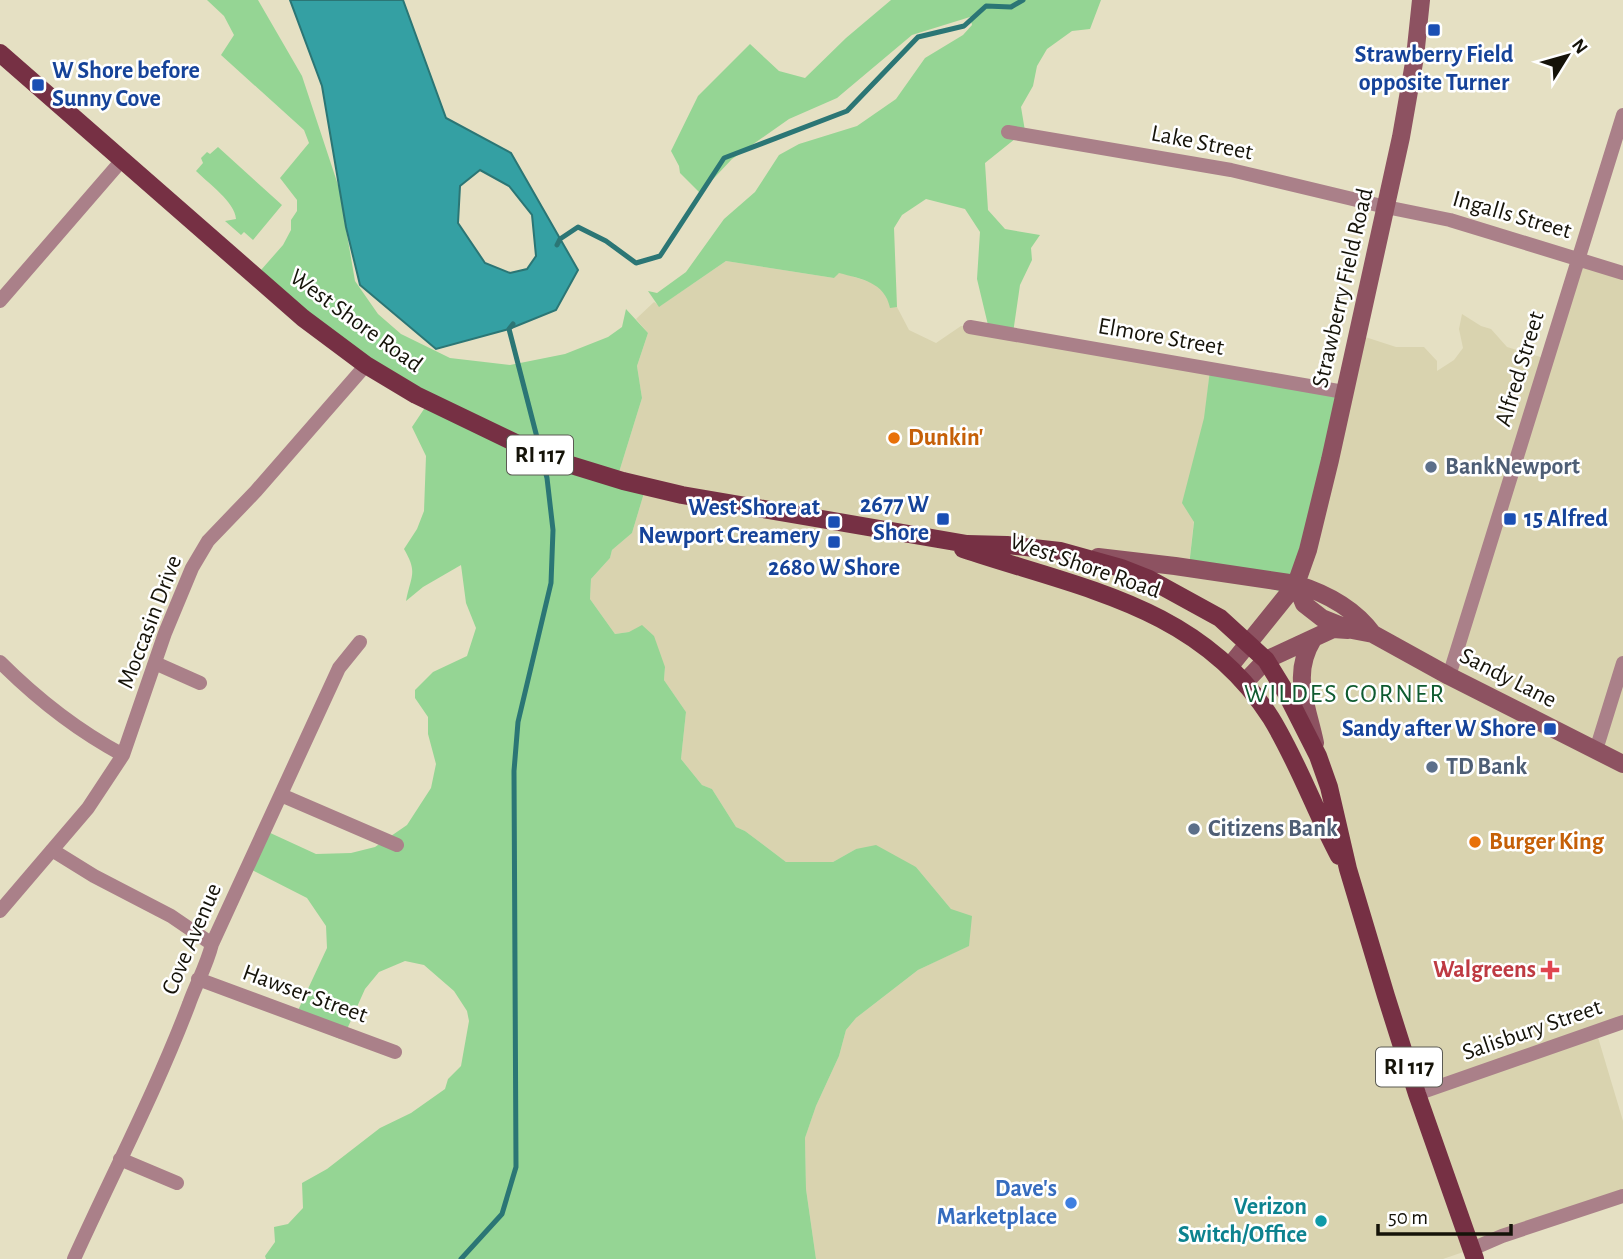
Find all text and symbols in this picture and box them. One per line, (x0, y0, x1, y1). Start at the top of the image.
north arrow (1532, 21, 1602, 91)
marker: Strawberry Field opposite Turner (1426, 22, 1442, 38)
text: N (1568, 36, 1591, 58)
place label: Strawberry Field opposite Turner (1355, 43, 1514, 95)
place label: W Shore before Sunny Cove (52, 59, 200, 111)
marker: W Shore before Sunny Cove (30, 77, 46, 93)
street label: Lake Street (1149, 121, 1255, 165)
street label: Strawberry Field Road (1308, 186, 1378, 390)
street label: Ingalls Street (1450, 187, 1574, 243)
street label: West Shore Road (285, 265, 427, 377)
street label: Alfred Street (1491, 308, 1549, 429)
street label: Elmore Street (1096, 314, 1226, 360)
place label: Dunkin' (908, 426, 983, 450)
marker: Dunkin' (886, 430, 902, 446)
road number: RI 117 (507, 436, 573, 475)
place label: BankNewport (1445, 455, 1580, 479)
marker: BankNewport (1423, 459, 1439, 475)
place label: 2677 W Shore (860, 493, 929, 545)
place label: West Shore at Newport Creamery (638, 496, 820, 548)
place label: 15 Alfred (1524, 507, 1608, 531)
marker: 2677 W Shore (935, 511, 951, 527)
marker: 15 Alfred (1502, 511, 1518, 527)
marker: West Shore at Newport Creamery (826, 514, 842, 530)
street label: West Shore Road (1007, 529, 1163, 603)
marker: 2680 W Shore (826, 534, 842, 550)
street label: Moccasin Drive (114, 552, 186, 692)
place label: 2680 W Shore (768, 556, 900, 580)
street label: Sandy Lane (1456, 643, 1560, 713)
district label: WILDES CORNER (1244, 681, 1446, 707)
place label: Sandy after W Shore (1342, 717, 1536, 741)
marker: Sandy after W Shore (1542, 721, 1558, 737)
place label: TD Bank (1446, 755, 1527, 779)
marker: TD Bank (1424, 759, 1440, 775)
place label: Citizens Bank (1208, 817, 1338, 841)
marker: Citizens Bank (1186, 821, 1202, 837)
place label: Burger King (1489, 830, 1605, 854)
marker: Burger King (1467, 834, 1483, 850)
street label: Cove Avenue (158, 880, 226, 998)
place label: Walgreens (1433, 958, 1536, 982)
street label: Hawser Street (239, 960, 371, 1028)
marker: Walgreens (1542, 962, 1558, 978)
street label: Salisbury Street (1459, 995, 1605, 1065)
road number: RI 117 (1376, 1048, 1442, 1086)
place label: Dave's Marketplace (937, 1177, 1057, 1229)
scale bar (1378, 1192, 1511, 1236)
marker: Dave's Marketplace (1063, 1195, 1079, 1211)
place label: Verizon Switch/Office (1178, 1195, 1307, 1247)
text: 50 m (1388, 1207, 1428, 1228)
marker: Verizon Switch/Office (1313, 1213, 1329, 1229)

